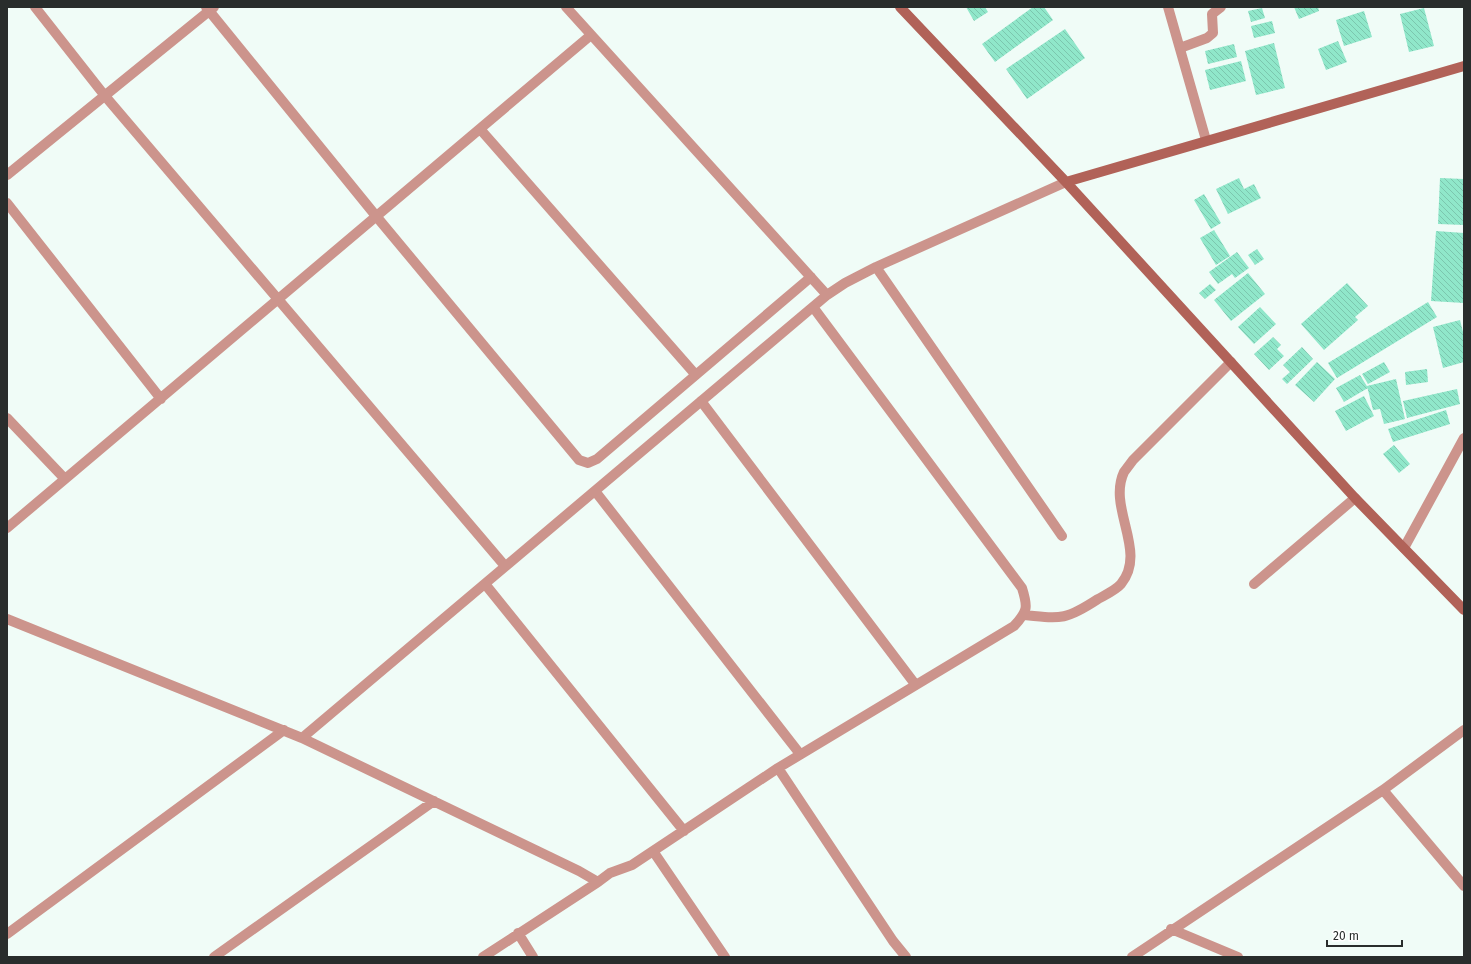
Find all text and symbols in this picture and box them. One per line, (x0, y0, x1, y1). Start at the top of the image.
scale bar (1327, 922, 1402, 948)
text: 20 m (1333, 929, 1359, 943)

